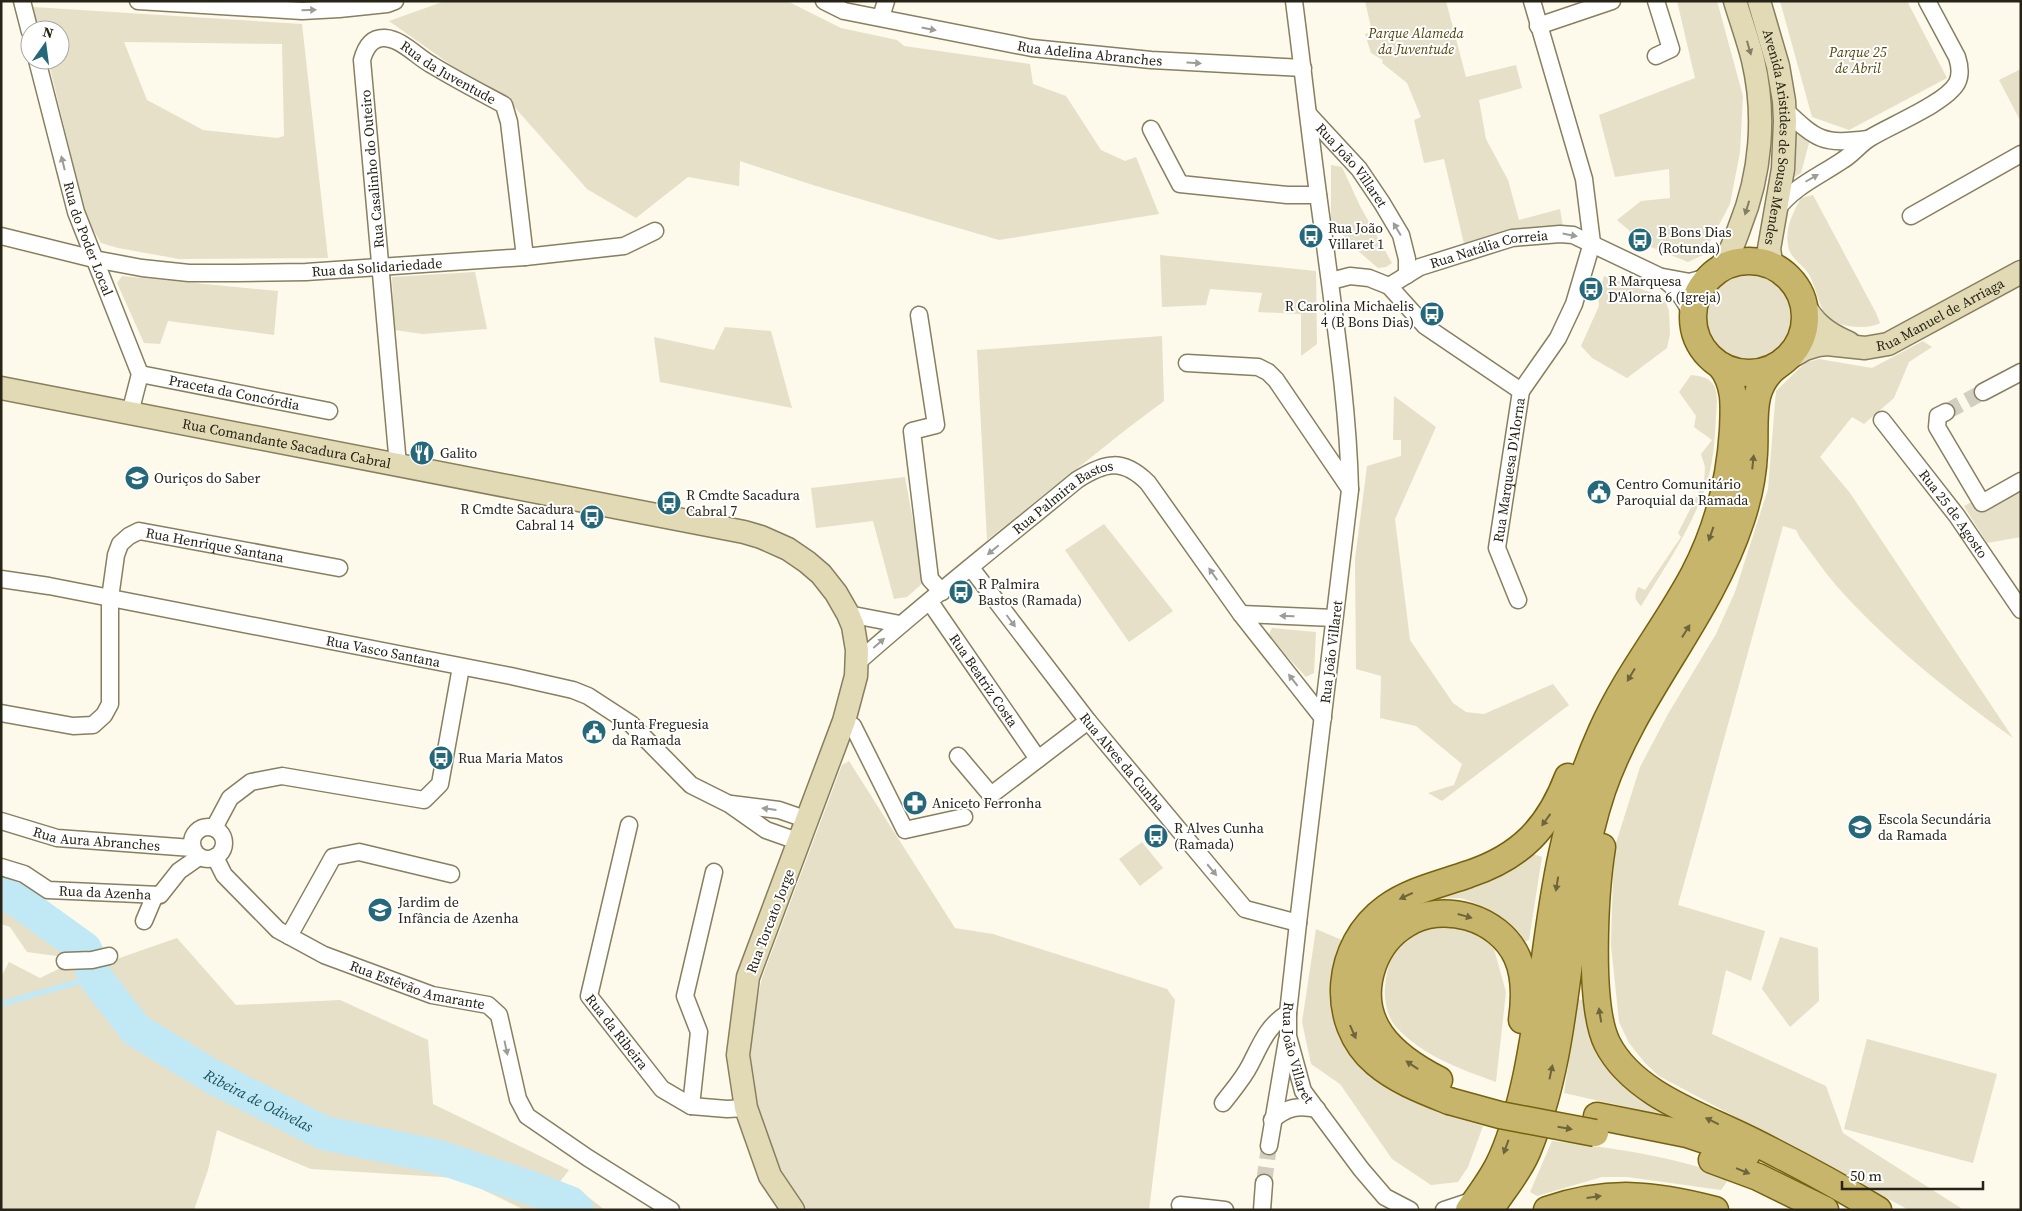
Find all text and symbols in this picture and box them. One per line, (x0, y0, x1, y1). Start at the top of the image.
one-way arrow (301, 6, 317, 14)
north arrow (20, 20, 70, 70)
text: N (41, 21, 56, 43)
park label: Parque Alameda da Juventude (1367, 23, 1464, 59)
one-way arrow (921, 25, 937, 33)
street label: Avenida Aristides de Sousa Mendes (1758, 27, 1795, 247)
street label: Rua Adelina Abranches (1015, 35, 1163, 71)
street label: Rua da Juventude (396, 36, 500, 109)
one-way arrow (1745, 41, 1753, 56)
park label: Parque 25 de Abril (1828, 42, 1888, 78)
one-way arrow (1186, 59, 1202, 67)
street label: Rua Casalinho do Outeiro (355, 89, 389, 249)
street label: Rua João Villaret (1311, 119, 1393, 211)
one-way arrow (59, 156, 67, 171)
one-way arrow (1805, 174, 1820, 182)
street label: Rua do Poder Local (59, 179, 118, 299)
one-way arrow (1743, 201, 1751, 216)
place label: Rua João Villaret 1 (1328, 218, 1384, 254)
one-way arrow (1392, 222, 1401, 235)
place label: B Bons Dias (Rotunda) (1658, 222, 1732, 258)
bus stop icon: Rua João Villaret 1 (1298, 223, 1324, 249)
street label: Rua Natália Correia (1427, 225, 1550, 273)
bus stop icon: B Bons Dias (Rotunda) (1627, 227, 1653, 253)
one-way arrow (1563, 232, 1579, 240)
street label: Rua da Solidariedade (311, 253, 443, 282)
place label: R Marquesa D'Alorna 6 (Igreja) (1608, 271, 1721, 307)
street label: Rua Manuel de Arriaga (1874, 273, 2008, 356)
bus stop icon: R Marquesa D'Alorna 6 (Igreja) (1578, 276, 1604, 302)
place label: R Carolina Michaelis 4 (B Bons Dias) (1285, 296, 1414, 332)
bus stop icon: R Carolina Michaelis 4 (B Bons Dias) (1419, 301, 1445, 327)
street label: Praceta da Concórdia (167, 370, 302, 415)
street label: Rua Marquesa D'Alorna (1488, 395, 1530, 544)
street label: Rua Comandante Sacadura Cabral (181, 413, 393, 473)
restaurant icon: Galito (409, 440, 435, 466)
place label: Galito (440, 443, 478, 463)
one-way arrow (1749, 453, 1757, 469)
street label: Rua Palmira Bastos (1008, 455, 1114, 539)
school or university icon: Ouriços do Saber (124, 465, 150, 491)
street label: Rua 25 de Agosto (1914, 465, 1993, 562)
place label: Ouriços do Saber (154, 468, 260, 488)
place label: Centro Comunitário Paroquial da Ramada (1616, 474, 1749, 510)
public building icon: Centro Comunitário Paroquial da Ramada (1586, 479, 1612, 505)
place label: R Cmdte Sacadura Cabral 7 (686, 485, 801, 521)
bus stop icon: R Cmdte Sacadura Cabral 7 (656, 490, 682, 516)
place label: R Cmdte Sacadura Cabral 14 (460, 499, 575, 535)
bus stop icon: R Cmdte Sacadura Cabral 14 (579, 504, 605, 530)
street label: Rua Henrique Santana (144, 522, 286, 568)
one-way arrow (1707, 527, 1715, 542)
one-way arrow (987, 544, 1000, 555)
one-way arrow (1208, 567, 1218, 581)
place label: R Palmira Bastos (Ramada) (978, 574, 1082, 610)
bus stop icon: R Palmira Bastos (Ramada) (948, 579, 974, 605)
street label: Rua João Villaret (1315, 599, 1347, 705)
one-way arrow (1279, 612, 1295, 620)
one-way arrow (1006, 614, 1017, 627)
one-way arrow (1681, 624, 1691, 637)
street label: Rua Vasco Santana (324, 630, 443, 672)
street label: Rua Beatriz Costa (945, 630, 1023, 732)
one-way arrow (873, 638, 885, 649)
one-way arrow (1626, 668, 1635, 681)
one-way arrow (1287, 674, 1298, 687)
street label: Rua Alves da Cunha (1075, 708, 1170, 816)
place label: Junta Freguesia da Ramada (611, 714, 710, 750)
public building icon: Junta Freguesia da Ramada (581, 719, 607, 745)
bus stop icon: Rua Maria Matos (428, 745, 454, 771)
place label: Rua Maria Matos (458, 748, 563, 768)
pharmacy icon: Aniceto Ferronha (902, 790, 928, 816)
place label: Aniceto Ferronha (932, 793, 1042, 813)
one-way arrow (761, 805, 777, 813)
place label: Escola Secundária da Ramada (1878, 809, 1992, 845)
one-way arrow (1541, 813, 1552, 826)
school or university icon: Escola Secundária da Ramada (1847, 814, 1873, 840)
place label: R Alves Cunha (Ramada) (1174, 818, 1265, 854)
street label: Rua Aura Abranches (31, 821, 161, 856)
bus stop icon: R Alves Cunha (Ramada) (1143, 823, 1169, 849)
one-way arrow (1207, 863, 1218, 876)
street label: Rua Torcato Jorge (741, 866, 799, 976)
one-way arrow (1552, 877, 1560, 893)
street label: Rua da Azenha (58, 880, 153, 905)
place label: Jardim de Infância de Azenha (397, 892, 520, 928)
one-way arrow (1399, 893, 1413, 901)
school or university icon: Jardim de Infância de Azenha (367, 897, 393, 923)
one-way arrow (1457, 913, 1472, 921)
street label: Rua Estêvão Amarante (347, 955, 486, 1014)
street label: Rua da Ribeira (581, 990, 654, 1075)
street label: Rua João Villaret (1278, 1001, 1319, 1108)
one-way arrow (1596, 1006, 1604, 1022)
one-way arrow (1350, 1025, 1358, 1039)
one-way arrow (503, 1041, 511, 1057)
one-way arrow (1406, 1060, 1419, 1070)
water label: Ribeira de Odivelas (200, 1063, 317, 1137)
one-way arrow (1547, 1064, 1555, 1079)
one-way arrow (1705, 1117, 1719, 1125)
one-way arrow (1557, 1124, 1573, 1132)
one-way arrow (1502, 1139, 1509, 1154)
scale bar (1842, 1158, 1983, 1190)
text: 50 m (1850, 1165, 1882, 1186)
one-way arrow (1736, 1167, 1751, 1175)
one-way arrow (1586, 1193, 1602, 1201)

